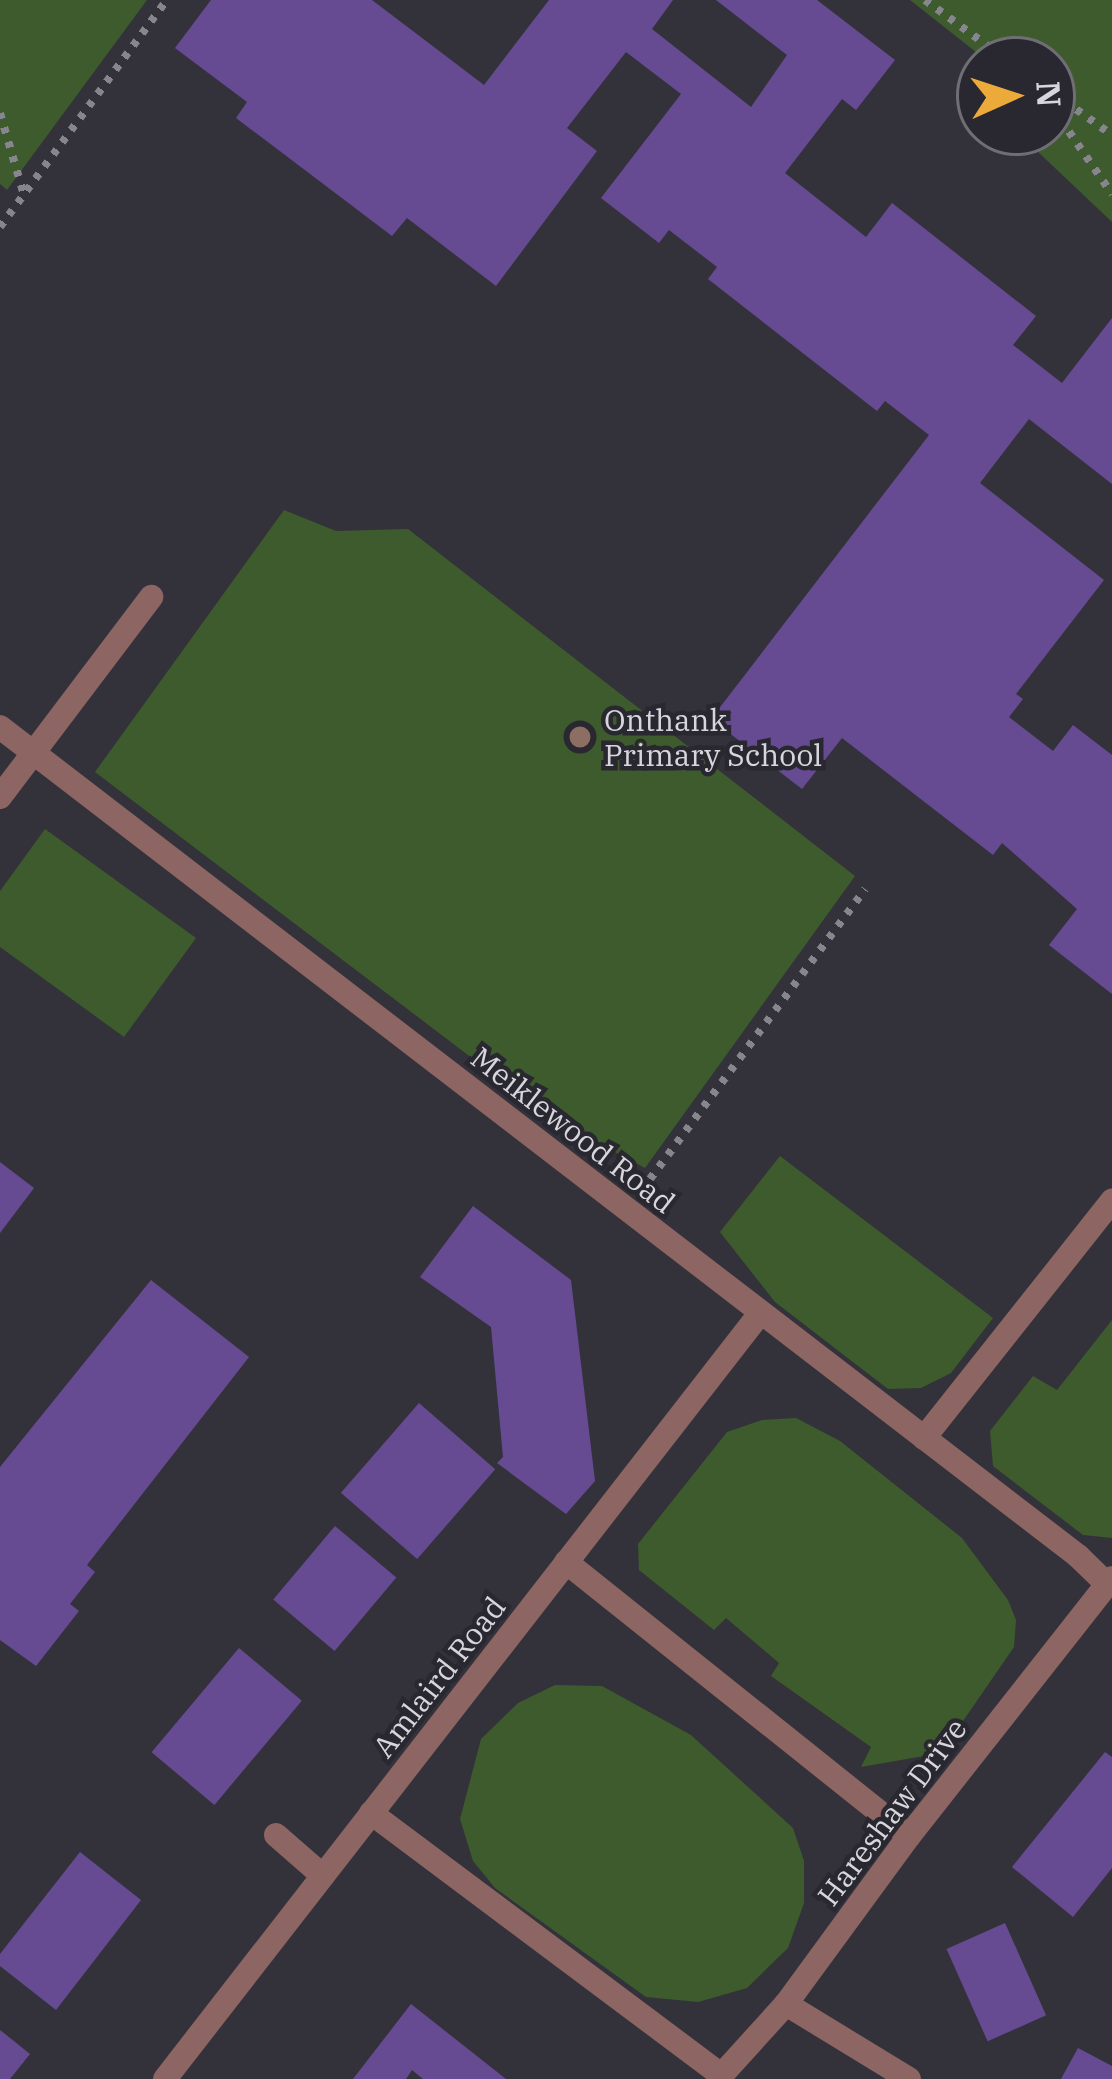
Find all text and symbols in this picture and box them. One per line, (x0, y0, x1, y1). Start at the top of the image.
north arrow (956, 36, 1076, 156)
text: N (1027, 80, 1072, 108)
place label: Onthank Primary School (604, 702, 822, 772)
marker: Onthank Primary School (567, 724, 593, 750)
street label: Meiklewood Road (464, 1039, 682, 1221)
street label: Amlaird Road (365, 1589, 513, 1765)
street label: Hareshaw Drive (810, 1711, 974, 1913)

